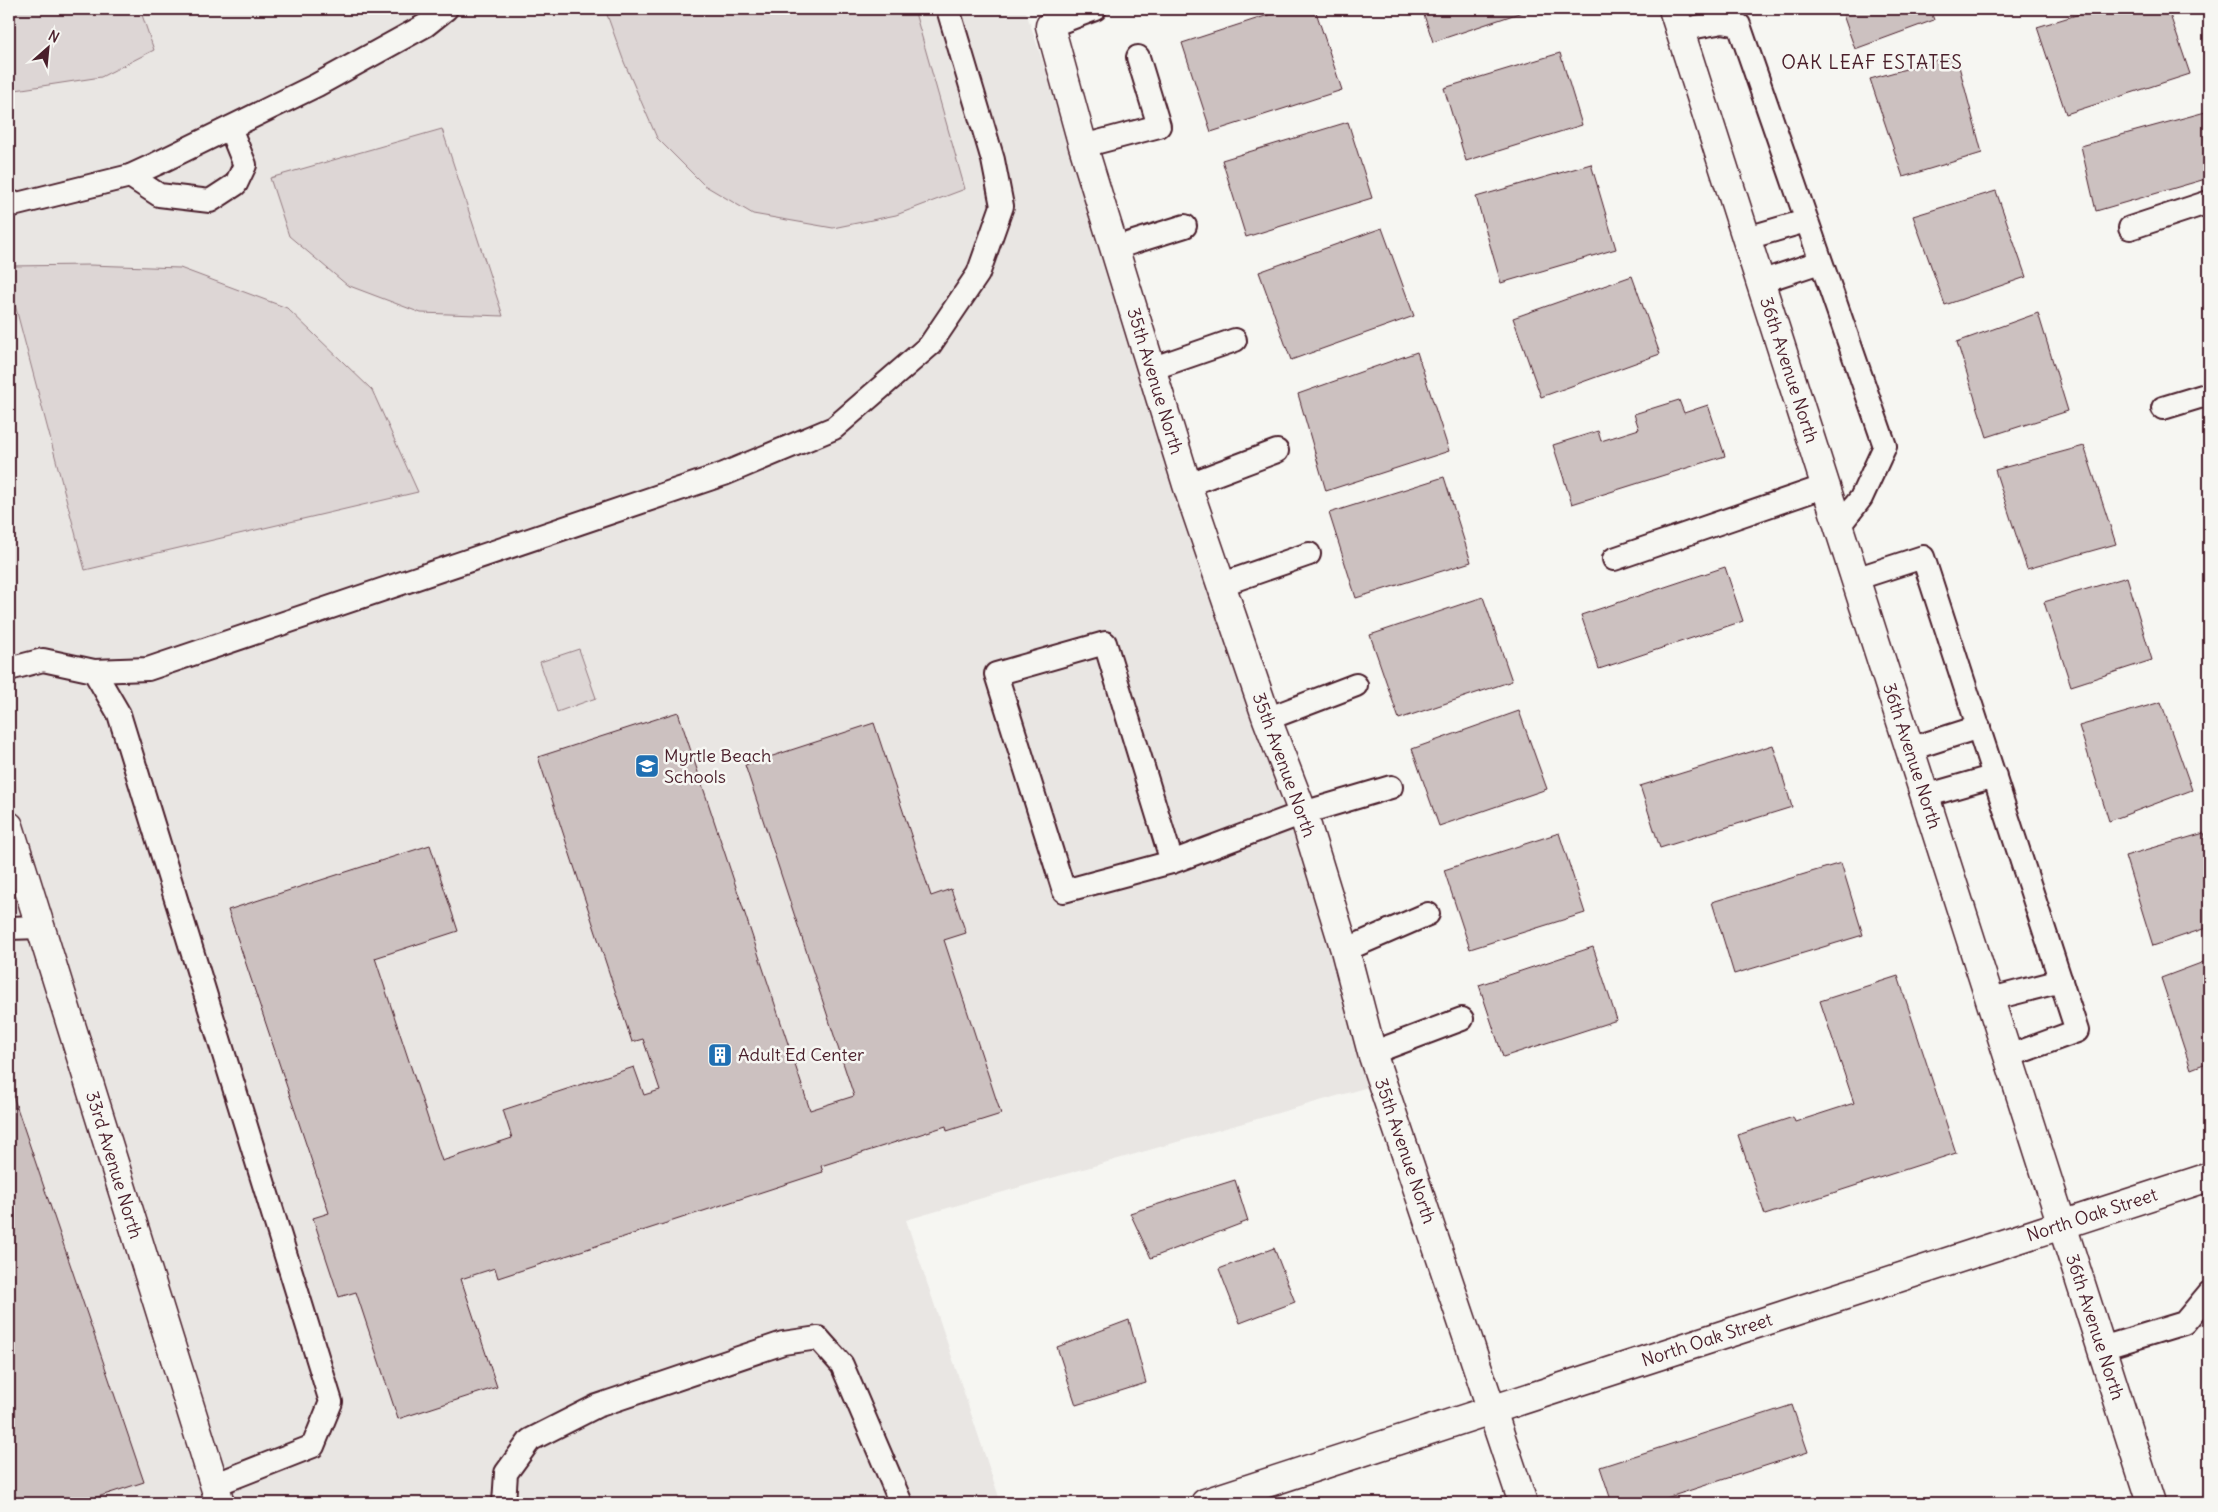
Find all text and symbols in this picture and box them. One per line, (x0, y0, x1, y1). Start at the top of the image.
north arrow (22, 22, 72, 72)
text: N (46, 26, 62, 47)
district label: OAK LEAF ESTATES (1781, 50, 1963, 74)
street label: 36th Avenue North (1755, 294, 1824, 446)
street label: 35th Avenue North (1122, 305, 1189, 457)
street label: 36th Avenue North (1878, 680, 1947, 832)
street label: 35th Avenue North (1248, 689, 1321, 840)
place label: Myrtle Beach Schools (664, 744, 771, 788)
school or university icon: Myrtle Beach Schools (634, 753, 660, 779)
building icon: Adult Ed Center (707, 1042, 733, 1068)
place label: Adult Ed Center (738, 1043, 865, 1066)
street label: 35th Avenue North (1370, 1075, 1441, 1226)
street label: 33rd Avenue North (81, 1088, 148, 1242)
street label: North Oak Street (2024, 1183, 2160, 1247)
street label: 36th Avenue North (2061, 1251, 2130, 1403)
street label: North Oak Street (1639, 1308, 1775, 1372)

